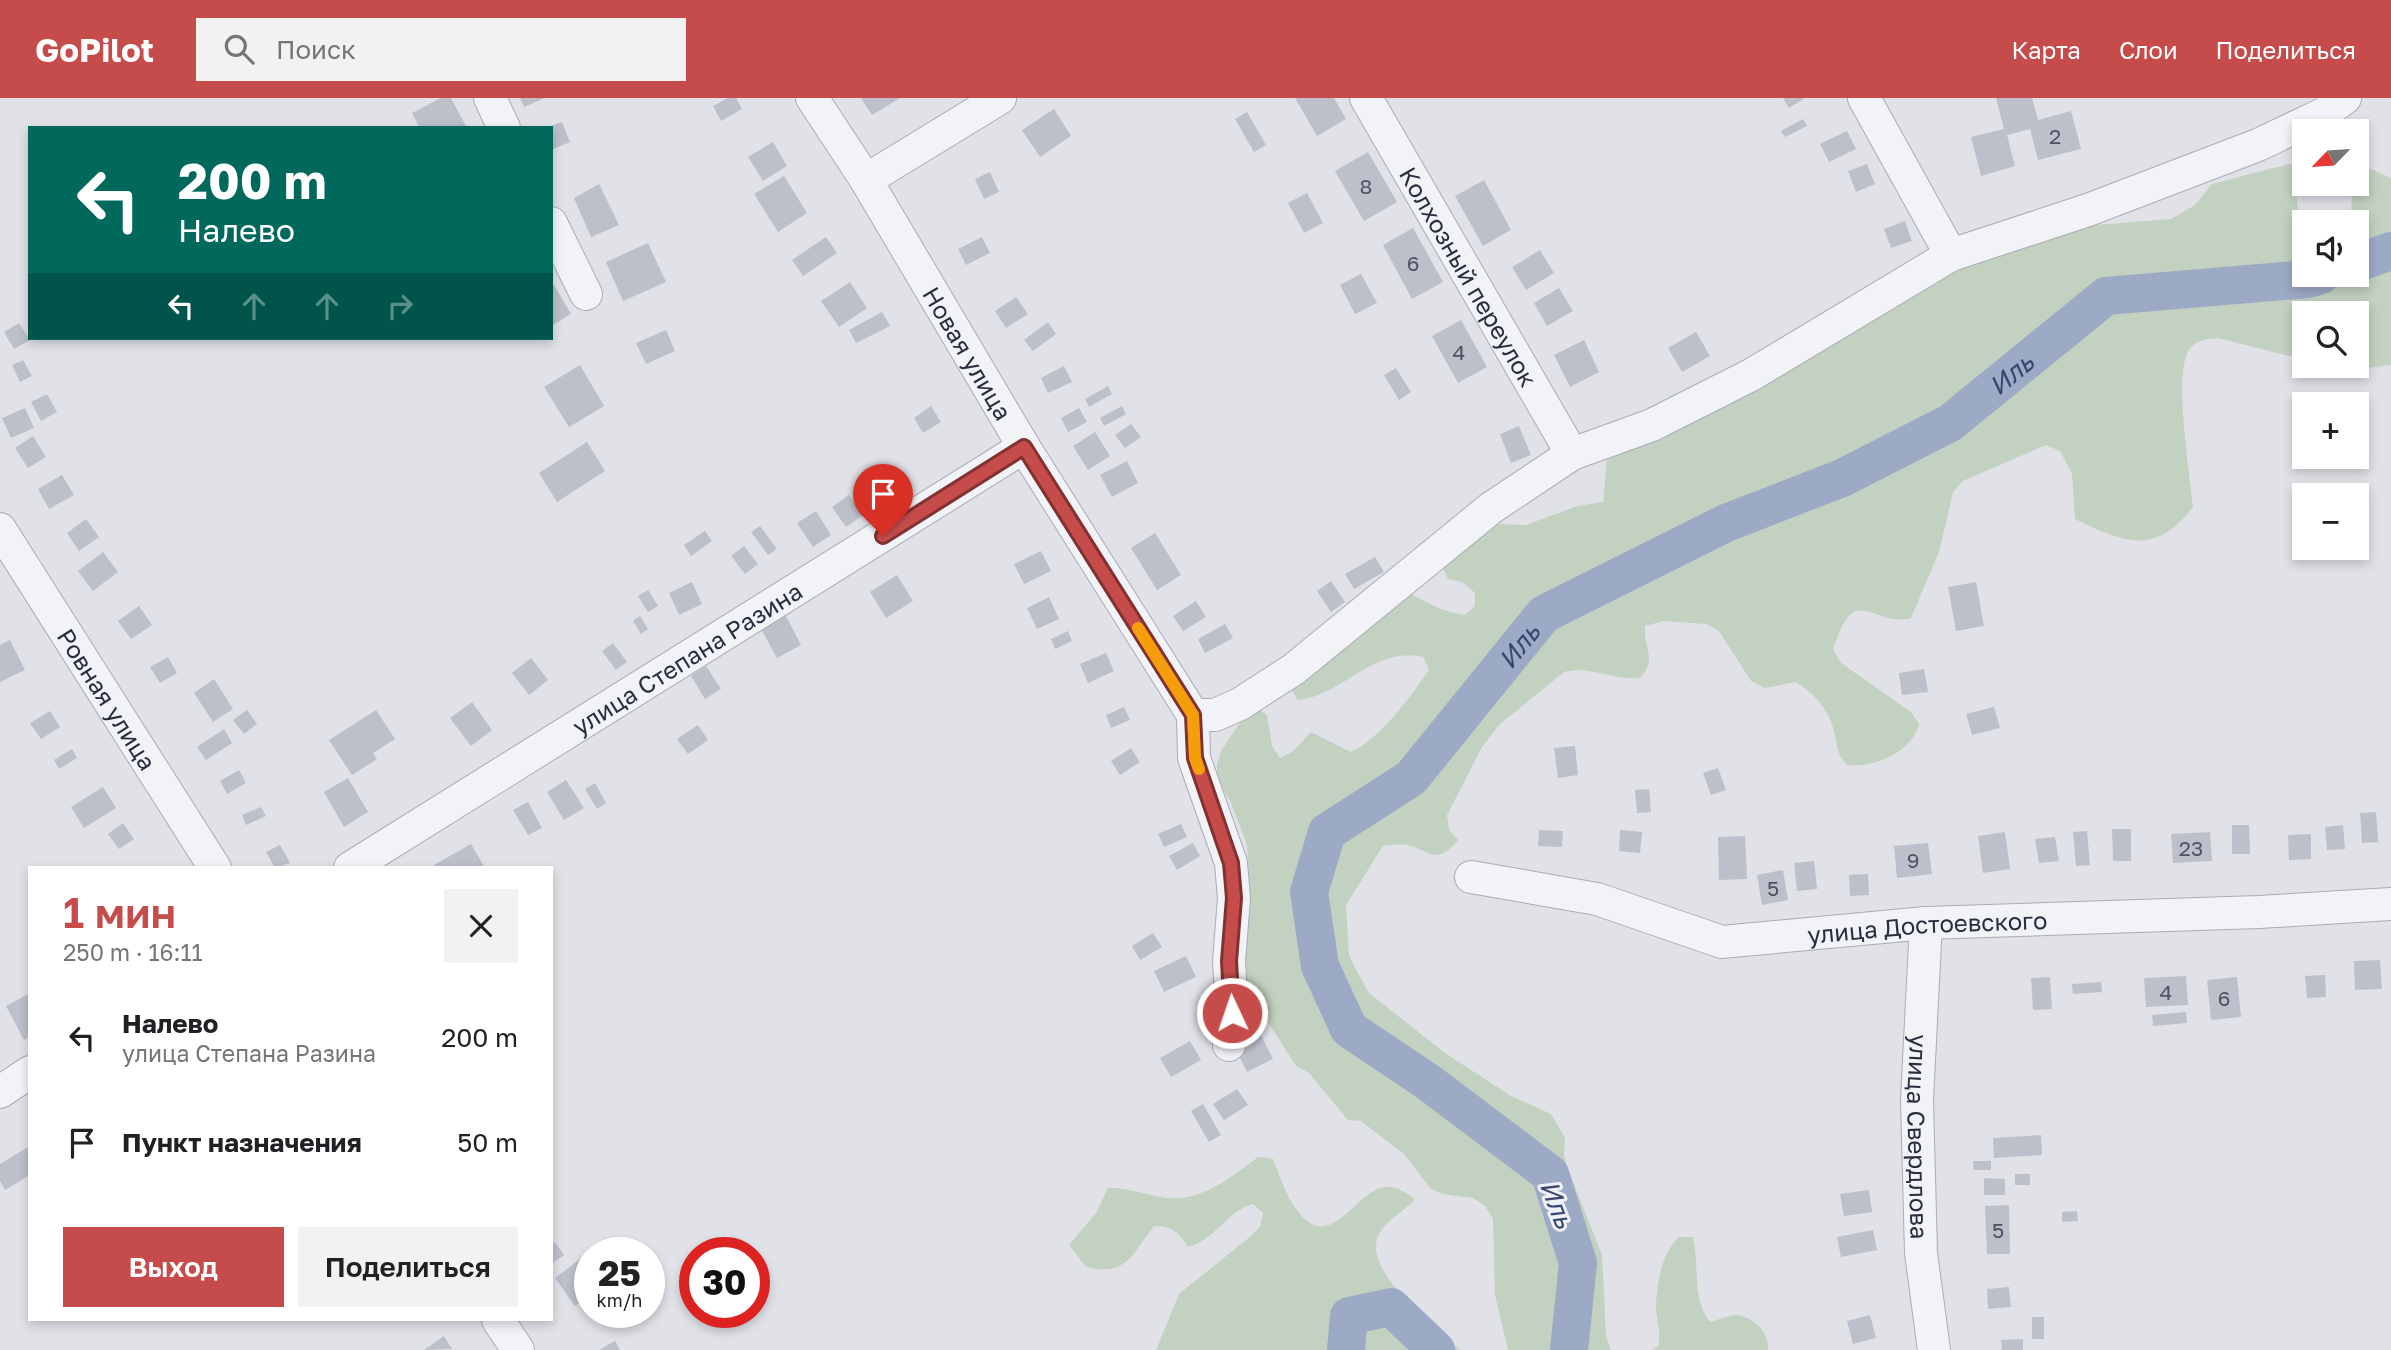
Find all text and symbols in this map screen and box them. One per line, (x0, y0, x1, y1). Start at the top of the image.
search box (196, 18, 686, 81)
text: GoPilot (35, 30, 154, 69)
icon: search (220, 30, 258, 68)
text: Поиск (276, 34, 356, 65)
text: Карта (2011, 35, 2081, 64)
text: Слои (2119, 35, 2178, 64)
text: Поделиться (2216, 35, 2356, 64)
north arrow (2292, 119, 2370, 196)
map controls (2292, 119, 2369, 560)
house number: 2 (2049, 123, 2061, 149)
text: 200 m (178, 151, 327, 210)
icon: left (63, 154, 154, 245)
street label: Колхозный переулок (1394, 161, 1544, 391)
house number: 8 (1360, 173, 1372, 199)
button: sound (2292, 210, 2369, 287)
text: Налево (178, 211, 295, 249)
house number: 6 (1407, 250, 1419, 276)
street label: Новая улица (918, 281, 1019, 425)
icon: left (162, 287, 200, 325)
icon: ahead (235, 287, 273, 325)
icon: ahead (308, 287, 346, 325)
icon: right (381, 287, 419, 325)
button: search (2292, 301, 2369, 378)
house number: 4 (1453, 339, 1465, 365)
water label: Иль (1982, 345, 2040, 401)
button: + (2292, 392, 2369, 469)
pin (853, 464, 913, 536)
icon: arrive (864, 475, 902, 513)
button: − (2292, 483, 2369, 560)
street label: улица Степана Разина (567, 575, 807, 740)
water label: Иль (1491, 616, 1547, 674)
street label: Ровная улица (52, 623, 163, 775)
house number: 23 (2179, 835, 2203, 861)
house number: 9 (1907, 847, 1919, 873)
house number: 5 (1767, 875, 1779, 901)
text: 1 мин (63, 887, 176, 937)
button: close (444, 889, 518, 963)
street label: улица Достоевского (1806, 905, 2048, 948)
text: 250 m · 16:11 (63, 938, 203, 966)
position arrow (1195, 976, 1269, 1050)
house number: 4 (2160, 979, 2172, 1005)
house number: 6 (2218, 985, 2230, 1011)
text: Налево (122, 1008, 218, 1039)
icon: left (63, 1019, 101, 1057)
text: 200 m (441, 1022, 518, 1053)
street label: улица Свердлова (1902, 1033, 1935, 1240)
text: улица Степана Разина (122, 1039, 376, 1067)
icon: arrive (63, 1124, 101, 1162)
text: Пункт назначения (122, 1127, 362, 1158)
text: 50 m (457, 1127, 518, 1158)
water label: Иль (1534, 1176, 1581, 1234)
house number: 5 (1992, 1217, 2004, 1243)
button: Выход (63, 1227, 284, 1307)
button: Поделиться (298, 1227, 518, 1307)
speed limit sign: 30 (679, 1237, 770, 1328)
text: 25 (598, 1252, 641, 1294)
text: km/h (597, 1289, 642, 1311)

